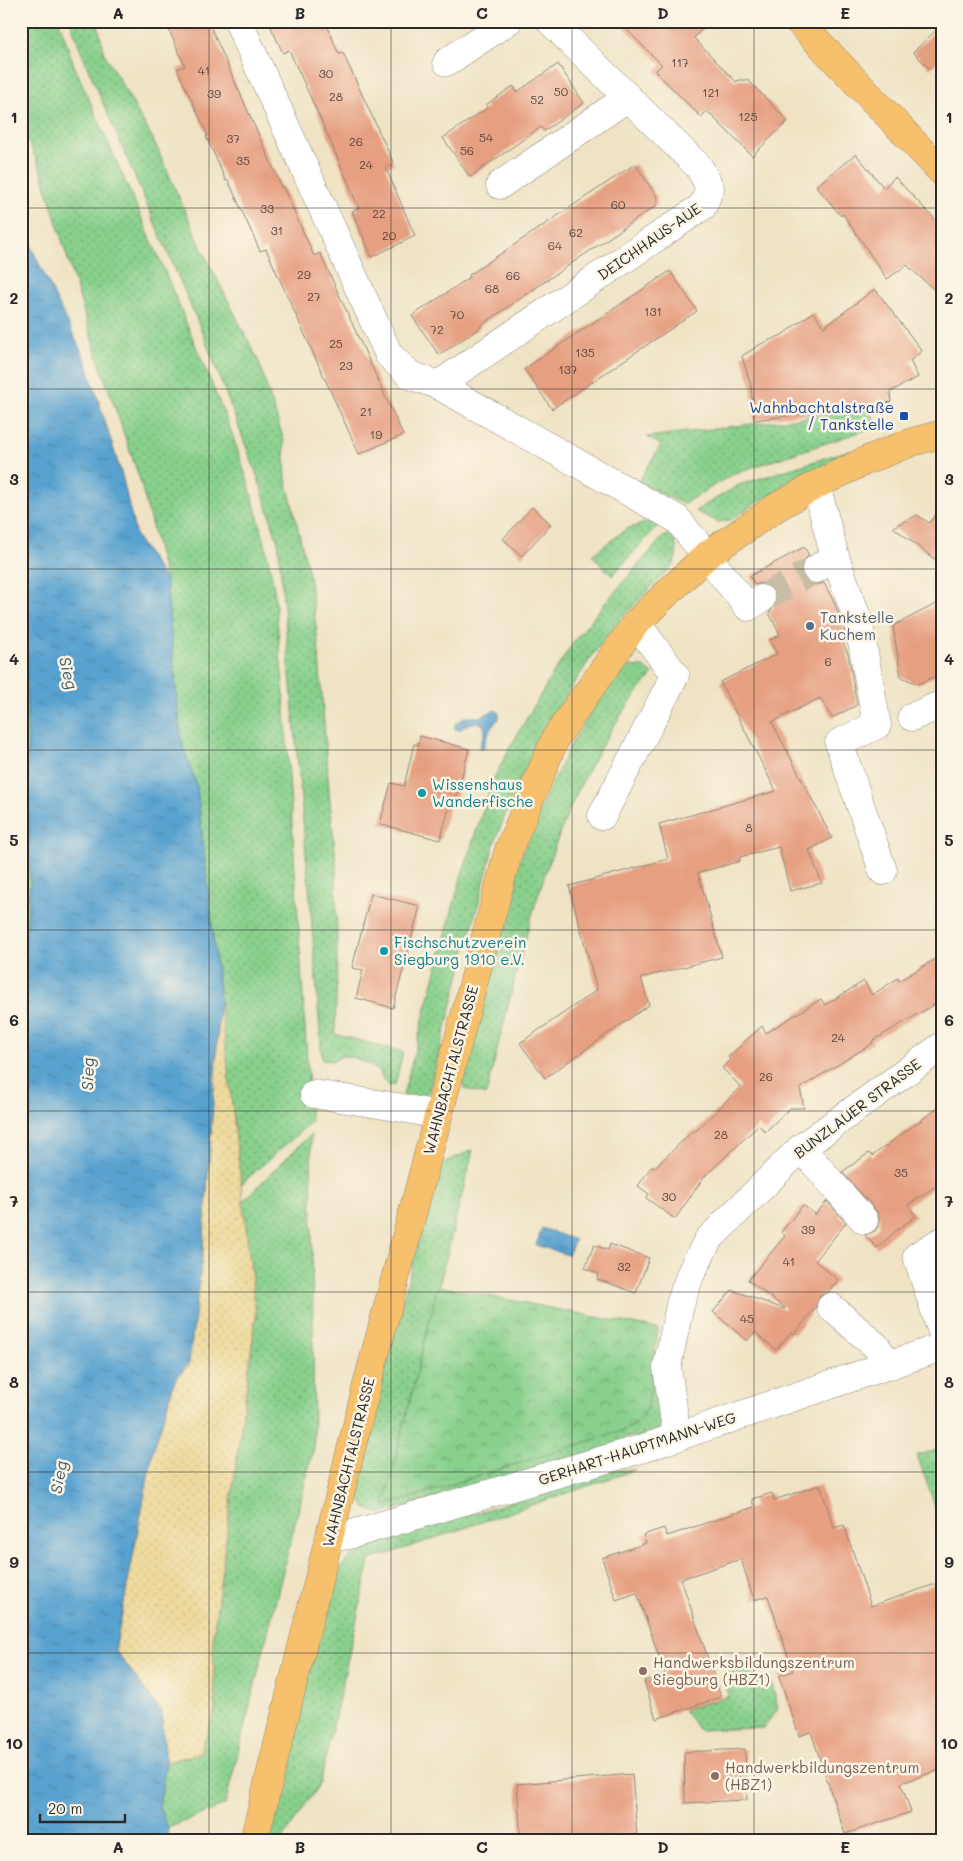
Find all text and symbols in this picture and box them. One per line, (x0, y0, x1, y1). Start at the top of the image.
text: A (112, 2, 124, 23)
text: B (295, 2, 305, 23)
text: C (476, 2, 488, 23)
text: D (657, 2, 669, 23)
text: E (840, 2, 850, 23)
house number: 117 (671, 54, 689, 70)
house number: 41 (198, 62, 210, 78)
house number: 30 (319, 65, 334, 81)
house number: 50 (554, 83, 569, 99)
house number: 121 (702, 84, 720, 100)
house number: 39 (207, 85, 221, 101)
house number: 28 (329, 88, 343, 104)
house number: 52 (530, 91, 544, 107)
text: 1 (10, 106, 18, 127)
text: 1 (945, 106, 953, 127)
house number: 125 (738, 108, 758, 124)
house number: 54 (479, 129, 493, 145)
house number: 37 (226, 130, 240, 146)
house number: 26 (349, 133, 363, 149)
house number: 56 (460, 142, 474, 158)
house number: 35 (236, 152, 250, 168)
house number: 24 (359, 156, 373, 172)
house number: 60 (611, 196, 626, 212)
street label: DEICHHAUS-AUE (593, 198, 705, 284)
house number: 33 (260, 200, 274, 216)
house number: 22 (372, 205, 386, 221)
house number: 31 (271, 222, 283, 238)
house number: 62 (569, 224, 583, 240)
house number: 20 (382, 227, 397, 243)
house number: 64 (548, 237, 562, 253)
house number: 29 (297, 266, 311, 282)
house number: 66 (506, 267, 520, 283)
house number: 68 (485, 280, 499, 296)
text: 2 (10, 287, 19, 308)
text: 2 (945, 287, 954, 308)
house number: 27 (307, 288, 321, 304)
house number: 131 (644, 303, 662, 319)
house number: 70 (450, 306, 465, 322)
house number: 72 (430, 321, 444, 337)
house number: 25 (329, 335, 343, 351)
house number: 135 (575, 344, 595, 360)
house number: 23 (339, 357, 353, 373)
house number: 137 (558, 361, 578, 377)
place label: Wahnbachtalstraße / Tankstelle (749, 397, 894, 434)
house number: 21 (360, 403, 372, 419)
marker: Wahnbachtalstraße / Tankstelle (898, 410, 910, 422)
house number: 19 (370, 426, 382, 442)
text: 3 (9, 468, 19, 489)
text: 3 (944, 468, 954, 489)
place label: Tankstelle Kuchem (820, 607, 894, 644)
marker: Tankstelle Kuchem (804, 620, 816, 632)
text: 4 (9, 648, 19, 669)
text: 4 (944, 648, 954, 669)
house number: 6 (824, 653, 832, 669)
water label: Sieg (55, 654, 83, 692)
place label: Wissenshaus Wanderfische (432, 774, 533, 811)
marker: Wissenshaus Wanderfische (416, 787, 428, 799)
house number: 8 (745, 819, 753, 835)
text: 5 (9, 829, 19, 850)
text: 5 (944, 829, 954, 850)
place label: Fischschutzverein Siegburg 1910 e.V. (394, 932, 526, 969)
marker: Fischschutzverein Siegburg 1910 e.V. (378, 945, 390, 957)
street label: WAHNBACHTALSTRASSE (418, 983, 482, 1157)
text: 6 (9, 1009, 19, 1030)
text: 6 (944, 1009, 954, 1030)
house number: 24 (831, 1029, 845, 1045)
street label: BUNZLAUER STRASSE (789, 1053, 925, 1162)
water label: Sieg (76, 1057, 98, 1091)
house number: 26 (759, 1068, 773, 1084)
house number: 28 (714, 1126, 728, 1142)
house number: 35 (894, 1164, 908, 1180)
house number: 30 (662, 1188, 677, 1204)
text: 7 (10, 1190, 19, 1211)
text: 7 (945, 1190, 954, 1211)
house number: 39 (801, 1221, 815, 1237)
house number: 41 (783, 1253, 795, 1269)
house number: 32 (617, 1258, 631, 1274)
house number: 45 (740, 1310, 754, 1326)
text: 8 (9, 1371, 19, 1392)
text: 8 (944, 1371, 954, 1392)
street label: WAHNBACHTALSTRASSE (317, 1375, 379, 1549)
street label: GERHART-HAUPTMANN-WEG (535, 1407, 739, 1489)
water label: Sieg (45, 1459, 71, 1495)
text: 9 (9, 1551, 19, 1572)
text: 9 (944, 1551, 954, 1572)
place label: Handwerksbildungszentrum Siegburg (HBZ1) (653, 1652, 855, 1689)
marker: Handwerksbildungszentrum Siegburg (HBZ1) (637, 1665, 649, 1677)
text: 10 (5, 1732, 23, 1753)
text: 10 (940, 1732, 958, 1753)
place label: Handwerkbildungszentrum (HBZ1) (725, 1757, 919, 1794)
marker: Handwerkbildungszentrum (HBZ1) (709, 1770, 721, 1782)
scale bar (40, 1791, 125, 1823)
text: 20 m (48, 1798, 82, 1818)
text: A (112, 1836, 124, 1857)
text: B (295, 1836, 305, 1857)
text: C (476, 1836, 488, 1857)
text: D (657, 1836, 669, 1857)
text: E (840, 1836, 850, 1857)

